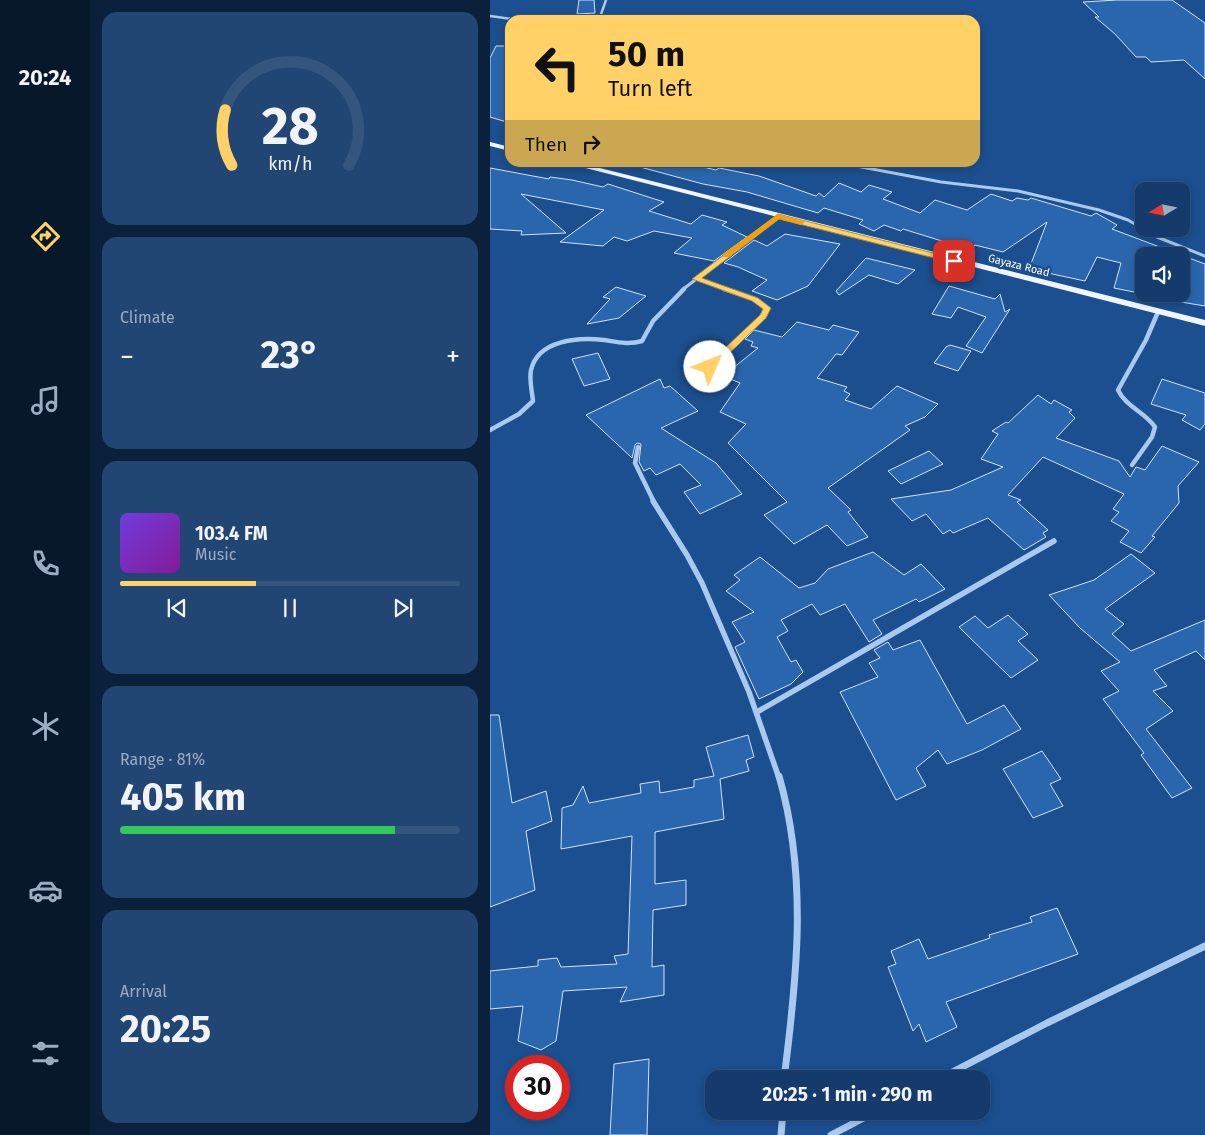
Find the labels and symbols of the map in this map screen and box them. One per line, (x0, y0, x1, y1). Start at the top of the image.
north arrow (1135, 182, 1190, 238)
pin (933, 240, 975, 282)
street label: Gayaza Road (987, 252, 1051, 279)
position arrow (683, 340, 735, 392)
speed limit sign: 30 (505, 1055, 570, 1120)

